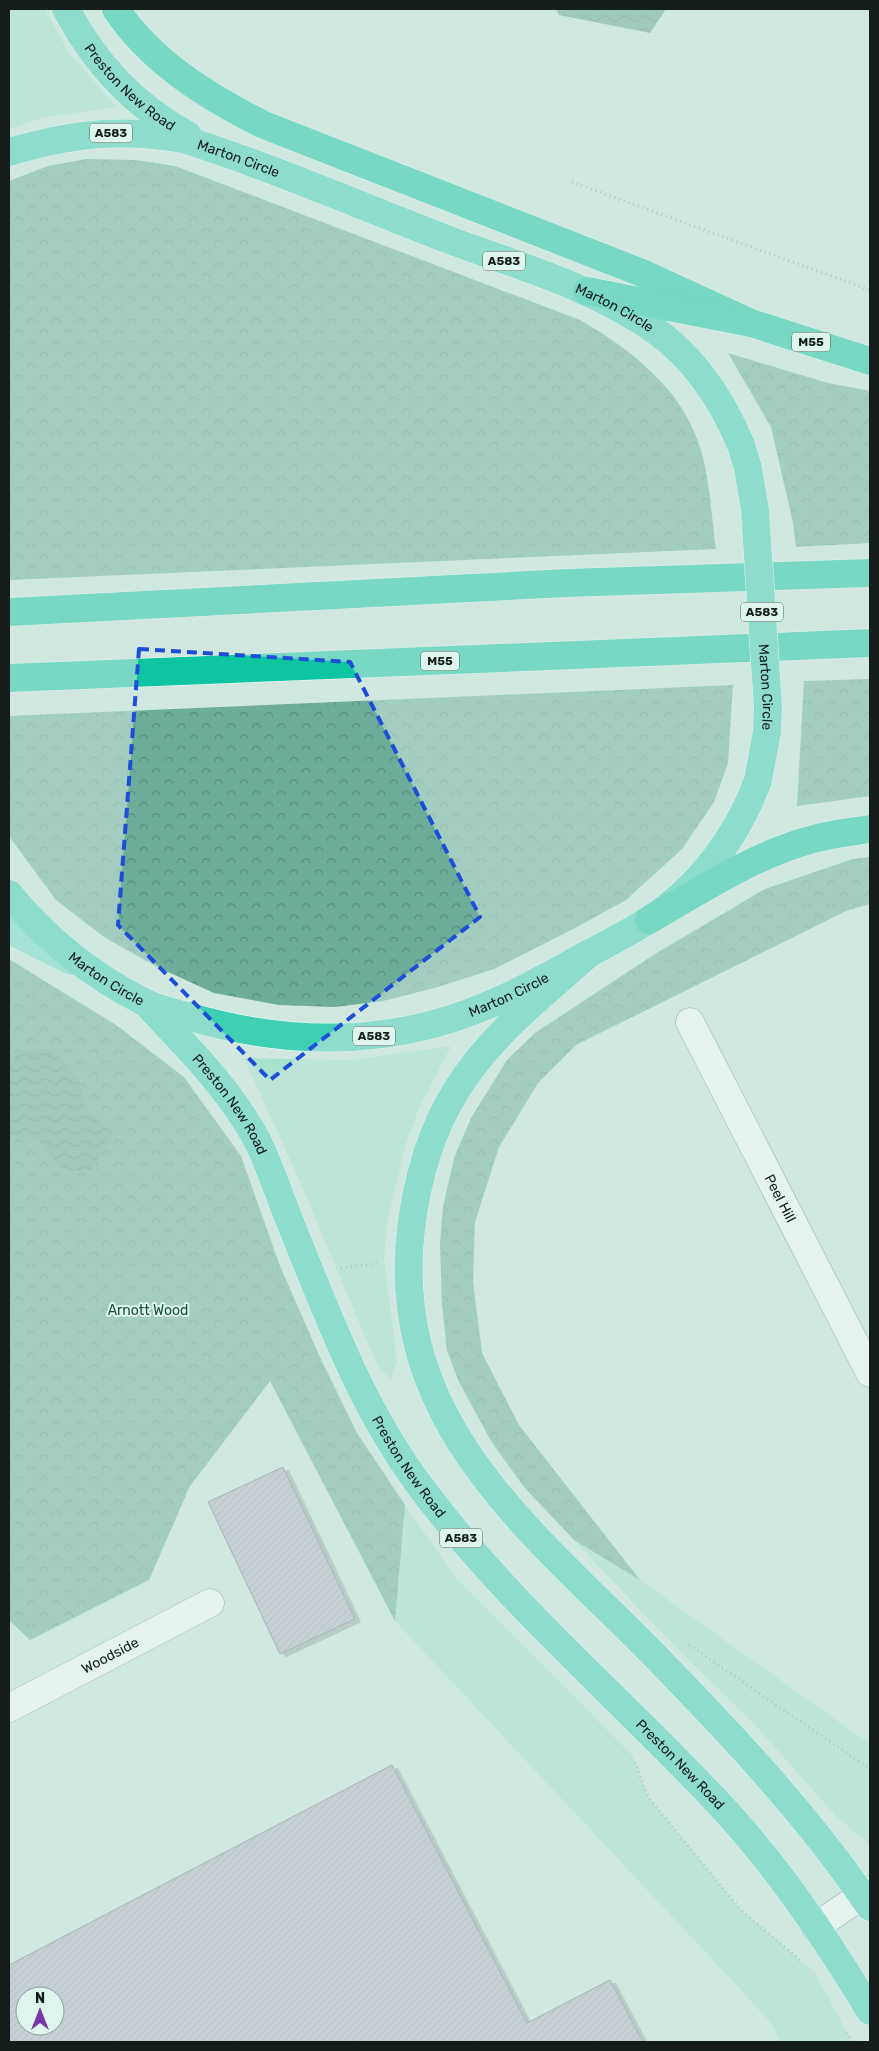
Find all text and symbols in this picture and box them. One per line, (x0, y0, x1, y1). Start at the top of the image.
street label: Preston New Road (81, 40, 178, 135)
road number: A583 (90, 124, 132, 142)
street label: Marton Circle (195, 136, 282, 181)
road number: A583 (483, 252, 525, 270)
street label: Marton Circle (573, 280, 657, 336)
road number: M55 (792, 332, 830, 352)
road number: A583 (741, 602, 783, 622)
street label: Marton Circle (755, 643, 776, 731)
road number: M55 (421, 651, 459, 670)
street label: Marton Circle (65, 949, 147, 1010)
street label: Marton Circle (466, 969, 552, 1021)
road number: A583 (353, 1026, 395, 1046)
street label: Preston New Road (188, 1051, 271, 1157)
street label: Peel Hill (761, 1172, 799, 1225)
park label: Arnott Wood (108, 1302, 188, 1319)
street label: Preston New Road (368, 1413, 449, 1521)
road number: A583 (440, 1529, 482, 1548)
street label: Woodside (79, 1634, 142, 1678)
street label: Preston New Road (632, 1716, 728, 1813)
north arrow (15, 1986, 65, 2036)
text: N (35, 1990, 45, 2007)

